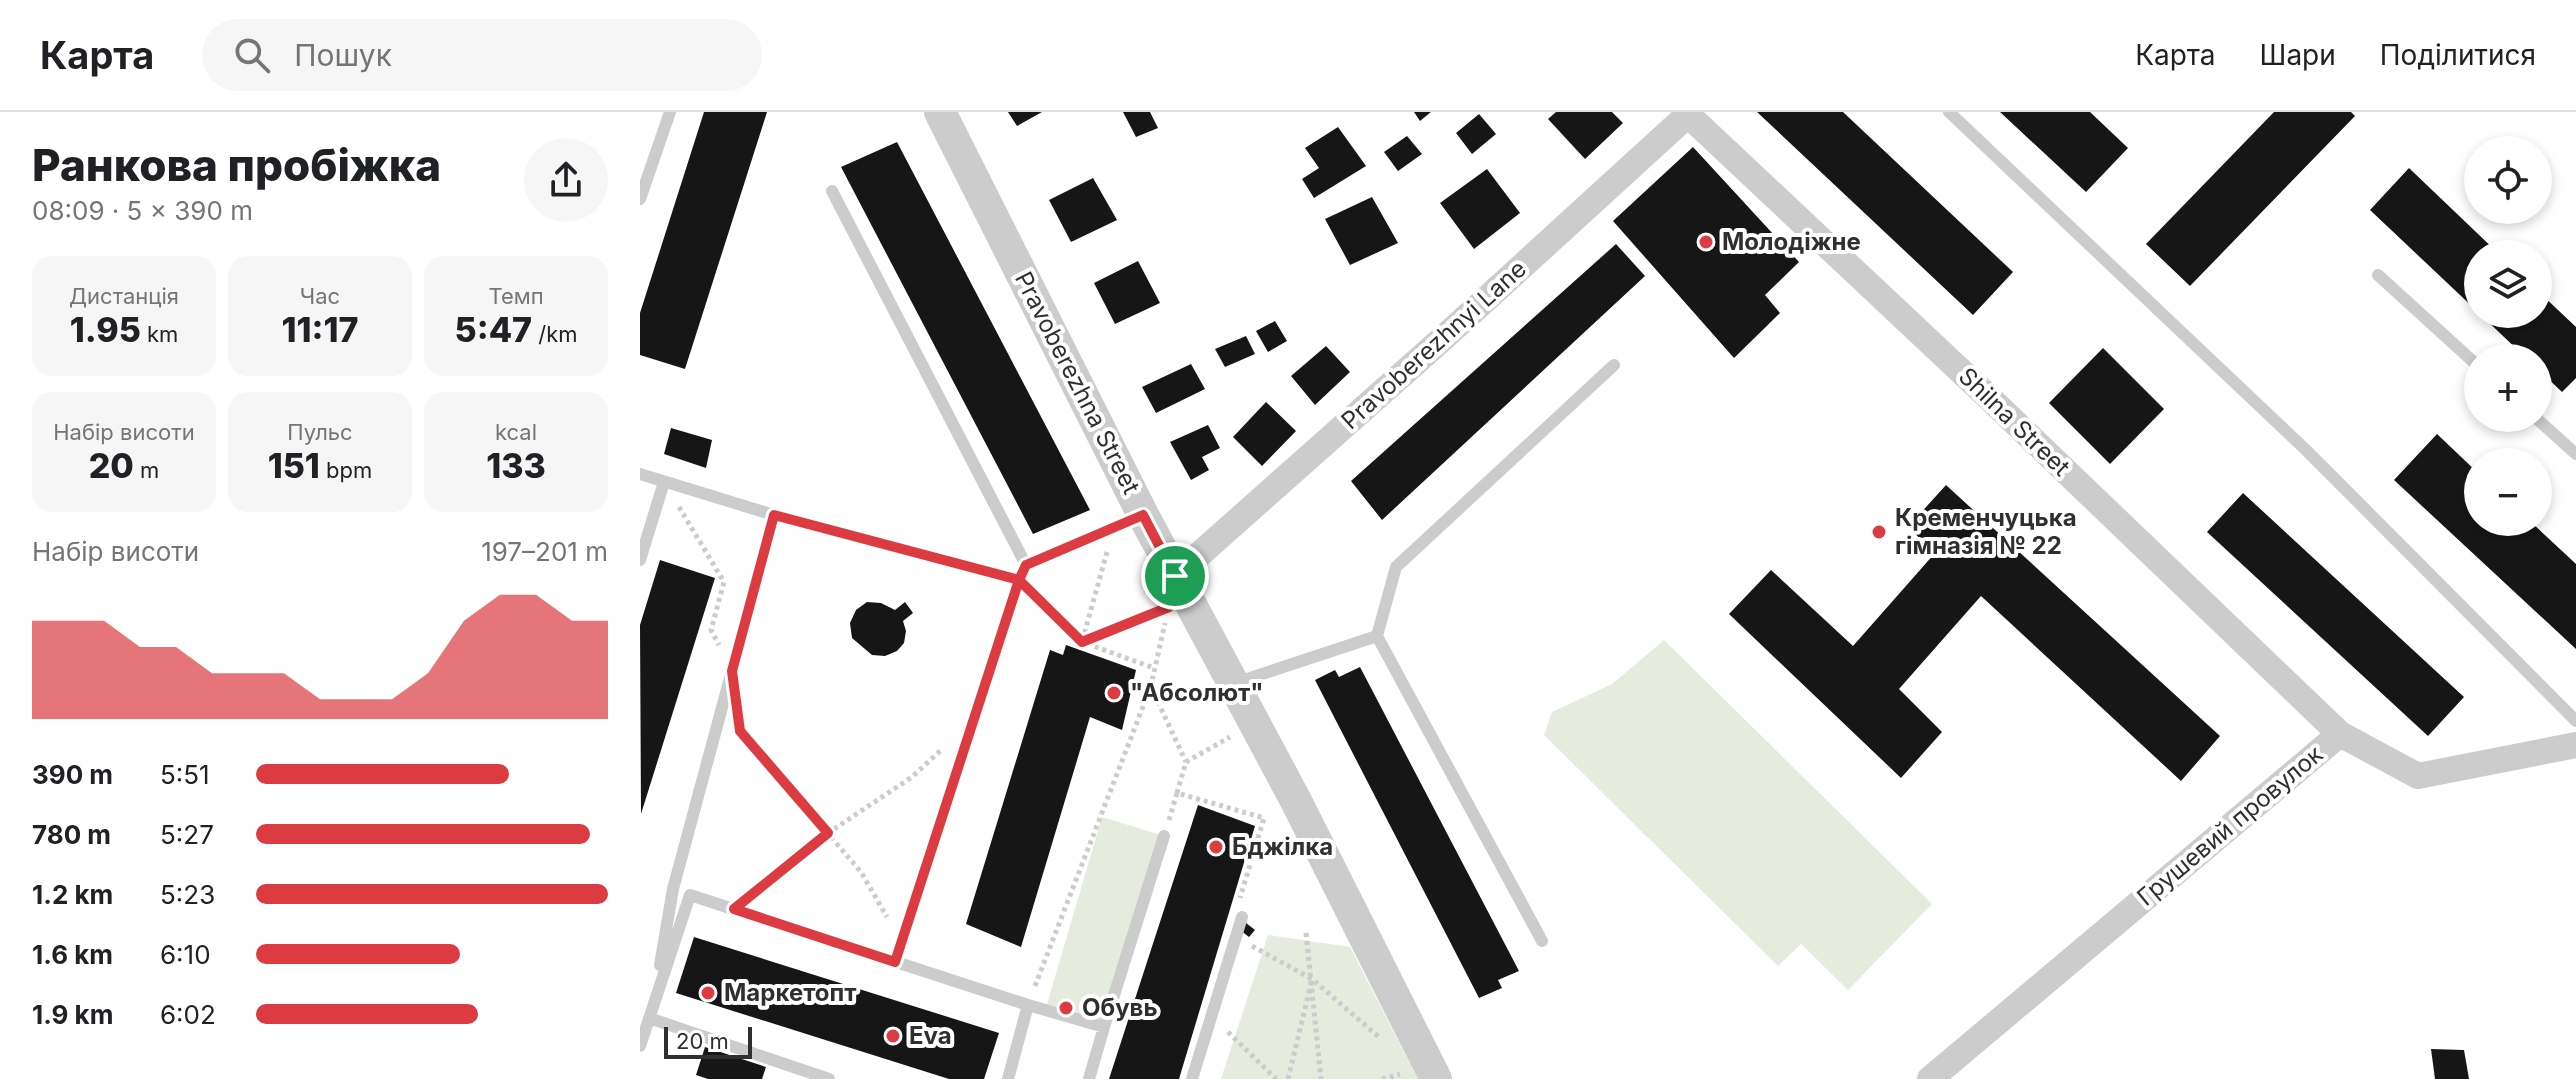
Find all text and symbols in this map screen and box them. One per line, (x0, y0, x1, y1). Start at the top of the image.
search box (202, 19, 762, 91)
text: Карта (40, 32, 154, 78)
icon: search (230, 33, 274, 77)
text: Пошук (294, 37, 392, 73)
text: Карта (2135, 38, 2216, 72)
text: Шари (2260, 38, 2336, 72)
text: Поділитися (2380, 38, 2536, 72)
map controls (2464, 136, 2552, 536)
button: locate (2464, 136, 2552, 224)
text: Ранкова пробіжка (32, 138, 441, 192)
button: share (524, 138, 608, 222)
text: 08:09 · 5 × 390 m (32, 195, 253, 226)
place label: Молодіжне (1722, 227, 1861, 256)
marker: Молодіжне (1697, 233, 1715, 251)
button: layers (2464, 240, 2552, 328)
street label: Pravoberezhnyi Lane (1335, 254, 1532, 435)
street label: Pravoberezhna Street (1009, 267, 1146, 499)
text: Дистанція (69, 283, 179, 309)
text: Час (300, 283, 340, 309)
text: Темп (488, 283, 544, 309)
text: 1.95 (70, 309, 141, 350)
text: 11:17 (282, 309, 359, 350)
text: 5:47 (454, 309, 532, 350)
text: km (141, 321, 178, 347)
text: /km (532, 321, 578, 347)
button: + (2464, 344, 2552, 432)
street label: Shilna Street (1953, 361, 2076, 482)
text: Набір висоти (53, 419, 195, 445)
text: Пульс (287, 419, 353, 445)
text: kcal (495, 419, 537, 445)
text: 20 (89, 445, 134, 486)
text: 151 (268, 445, 320, 486)
text: 133 (486, 445, 546, 486)
button: − (2464, 448, 2552, 536)
text: m (134, 457, 159, 483)
text: bpm (320, 457, 372, 483)
place label: Кременчуцька гімназія № 22 (1895, 503, 2077, 560)
marker: Кременчуцька гімназія № 22 (1870, 523, 1888, 541)
text: Набір висоти (32, 536, 199, 567)
text: 197–201 m (481, 536, 608, 567)
pin (1141, 542, 1209, 610)
icon: arrive (1153, 554, 1197, 598)
place label: "Абсолют" (1130, 678, 1264, 707)
marker: "Абсолют" (1105, 684, 1123, 702)
street label: Грушевий провулок (2131, 740, 2328, 912)
text: 390 m (32, 759, 113, 790)
text: 5:51 (160, 759, 210, 790)
text: 780 m (32, 819, 111, 850)
text: 5:27 (160, 819, 214, 850)
place label: Бджілка (1232, 832, 1333, 861)
marker: Бджілка (1207, 838, 1225, 856)
text: 1.2 km (32, 879, 113, 910)
text: 5:23 (160, 879, 215, 910)
text: 1.6 km (32, 939, 113, 970)
text: 6:10 (160, 939, 211, 970)
place label: Маркетопт (724, 978, 857, 1007)
marker: Маркетопт (699, 984, 717, 1002)
place label: Обувь (1082, 993, 1158, 1022)
text: 1.9 km (32, 999, 113, 1030)
text: 6:02 (160, 999, 216, 1030)
marker: Обувь (1057, 999, 1075, 1017)
place label: Eva (909, 1021, 952, 1050)
scale bar (664, 1023, 752, 1059)
marker: Eva (884, 1027, 902, 1045)
text: 20 m (676, 1028, 729, 1054)

